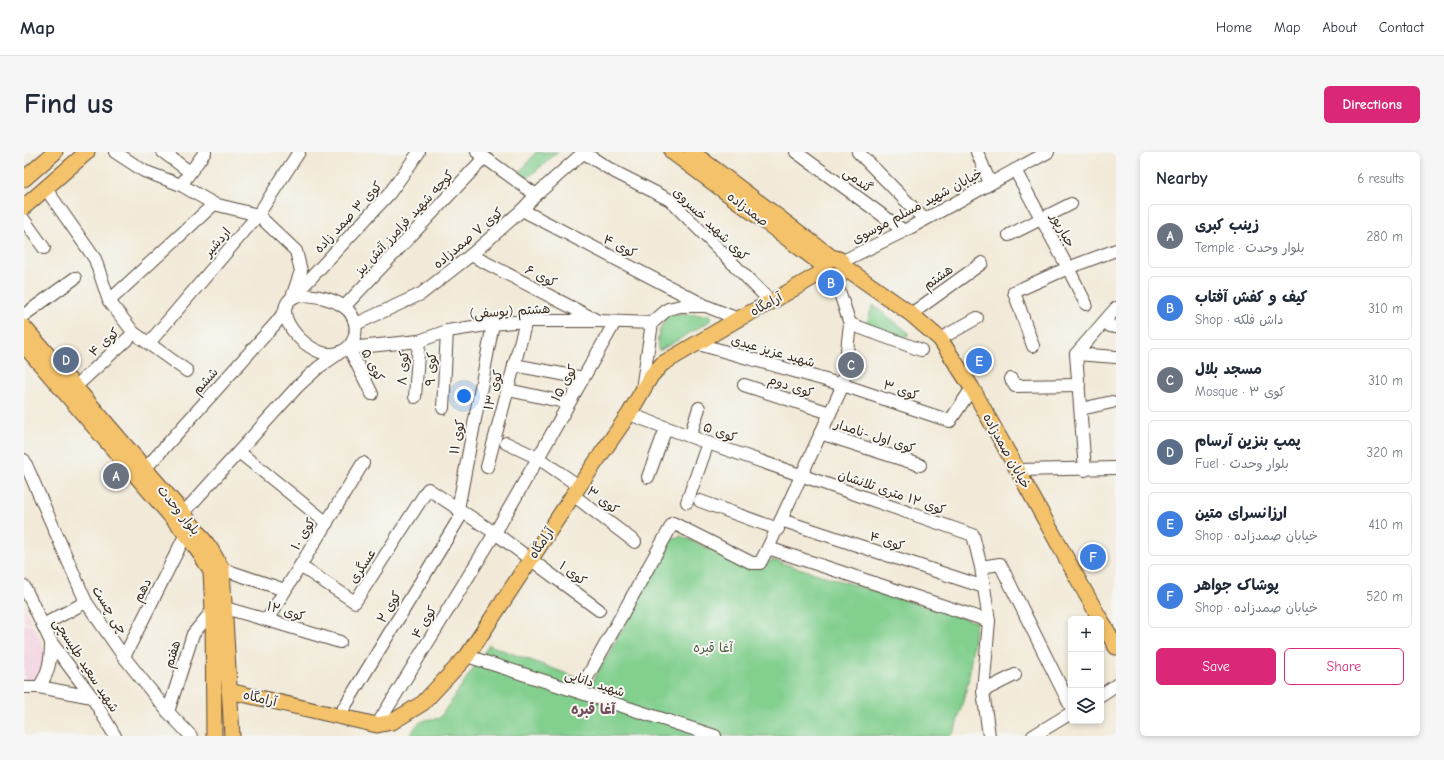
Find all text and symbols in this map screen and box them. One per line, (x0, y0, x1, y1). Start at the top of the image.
text: Map (20, 17, 55, 39)
text: Home (1216, 19, 1252, 36)
text: Map (1274, 19, 1300, 36)
text: About (1322, 19, 1357, 36)
text: Contact (1379, 19, 1424, 36)
button: Directions (1324, 86, 1420, 123)
text: Find us (24, 88, 113, 120)
street label: گندمی (839, 164, 876, 198)
street label: خیابان شهید مسلم موسوی (849, 165, 986, 249)
street label: کوچه شهید فرامرز آتش بیز (351, 167, 458, 280)
text: Nearby (1156, 169, 1207, 188)
text: 6 results (1357, 171, 1404, 186)
street label: کوی ۳ صمد زاده (311, 178, 386, 257)
street label: کوی شهید خسروی (670, 184, 752, 265)
street label: صمدزاده (724, 189, 771, 230)
street label: کوی ۷ صمدزاده (430, 204, 507, 272)
street label: جبارپور (1046, 210, 1078, 250)
text: زینب کبری (1195, 216, 1259, 234)
street label: اردشیر (200, 224, 234, 261)
text: A (1166, 229, 1174, 244)
text: 280 m (1366, 229, 1403, 244)
street label: کوی ۴ (600, 231, 640, 262)
text: Temple · بلوار وحدت (1195, 240, 1305, 255)
street label: هشتم (920, 261, 957, 295)
street label: کوی ۶ (522, 262, 560, 291)
pin: B (818, 268, 844, 298)
text: کیف و کفش آفتاب (1195, 288, 1307, 306)
street label: آرامگاه (748, 289, 786, 320)
street label: هشتم (یوسفی) (469, 301, 551, 324)
text: B (1166, 301, 1174, 316)
text: 310 m (1368, 301, 1403, 316)
text: Shop · داش فلکه (1195, 312, 1284, 327)
street label: کوی ۴ (86, 324, 123, 360)
street label: شهید عزیز عیدی (729, 332, 817, 371)
pin: D (53, 345, 79, 375)
street label: کوی ۵ (358, 346, 388, 385)
pin: E (966, 346, 992, 376)
street label: کوی ۸ (394, 350, 413, 386)
pin: C (838, 350, 864, 380)
street label: کوی ۹ (423, 351, 440, 386)
text: مسجد بلال (1195, 360, 1262, 378)
street label: کوی ۱۵ (548, 362, 581, 404)
street label: ششم (189, 365, 223, 399)
street label: کوی ۱۳ (480, 368, 507, 412)
street label: کوی دوم (766, 372, 816, 403)
text: C (1166, 373, 1174, 388)
text: 310 m (1368, 373, 1403, 388)
street label: کوی ۳ (881, 377, 921, 404)
text: Mosque · کوی ۳ (1195, 384, 1285, 399)
your location (454, 386, 474, 406)
street label: خیابان صمدزاده (979, 411, 1034, 492)
street label: کوی اول -نامدار (832, 416, 918, 457)
street label: کوی ۱۱ (446, 418, 469, 456)
street label: کوی ۵ (701, 419, 739, 446)
text: پمپ بنزین آرسام (1195, 432, 1301, 450)
text: D (1166, 445, 1174, 460)
text: 320 m (1367, 445, 1403, 460)
text: Fuel · بلوار وحدت (1195, 456, 1289, 471)
pin: A (103, 461, 129, 491)
street label: کوی ۱۲ متری تلانشان (836, 467, 948, 519)
street label: بلوار وحدت (154, 482, 203, 538)
street label: کوی ۳ (583, 483, 622, 518)
text: ارزانسرای متین (1195, 504, 1287, 522)
street label: کوی ۱۰ (288, 515, 319, 553)
text: E (1166, 517, 1174, 532)
text: 410 m (1369, 517, 1403, 532)
street label: آرامگاه (525, 524, 558, 562)
street label: کوی ۴ (868, 528, 907, 555)
text: Shop · خیابان صمدزاده (1195, 528, 1318, 543)
pin: F (1080, 542, 1106, 572)
street label: عسگری (345, 546, 379, 586)
street label: کوی ۱ (556, 558, 590, 589)
street label: دهم (130, 576, 157, 606)
text: پوشاک جواهر (1195, 576, 1279, 594)
street label: چی چست (88, 583, 131, 638)
street label: کوی ۲ (374, 588, 405, 626)
text: F (1166, 589, 1174, 604)
text: 520 m (1366, 589, 1403, 604)
street label: کوی ۱۲ (265, 598, 307, 625)
text: Shop · خیابان صمدزاده (1195, 600, 1318, 615)
street label: کوی ۴ (408, 603, 441, 642)
street label: شهید سعید طلیسچی (48, 615, 122, 716)
map controls (1068, 616, 1104, 724)
button: + (1068, 616, 1104, 652)
street label: هفتم (161, 638, 186, 670)
park label: آغا قبره (693, 640, 733, 656)
button: Save (1156, 648, 1276, 685)
button: Share (1284, 648, 1404, 685)
button: − (1068, 652, 1104, 688)
street label: شهید دانایی (563, 666, 627, 702)
street label: آرامگاه (242, 687, 279, 710)
button: layers (1068, 688, 1104, 724)
district label: آغا قبره (571, 701, 616, 718)

